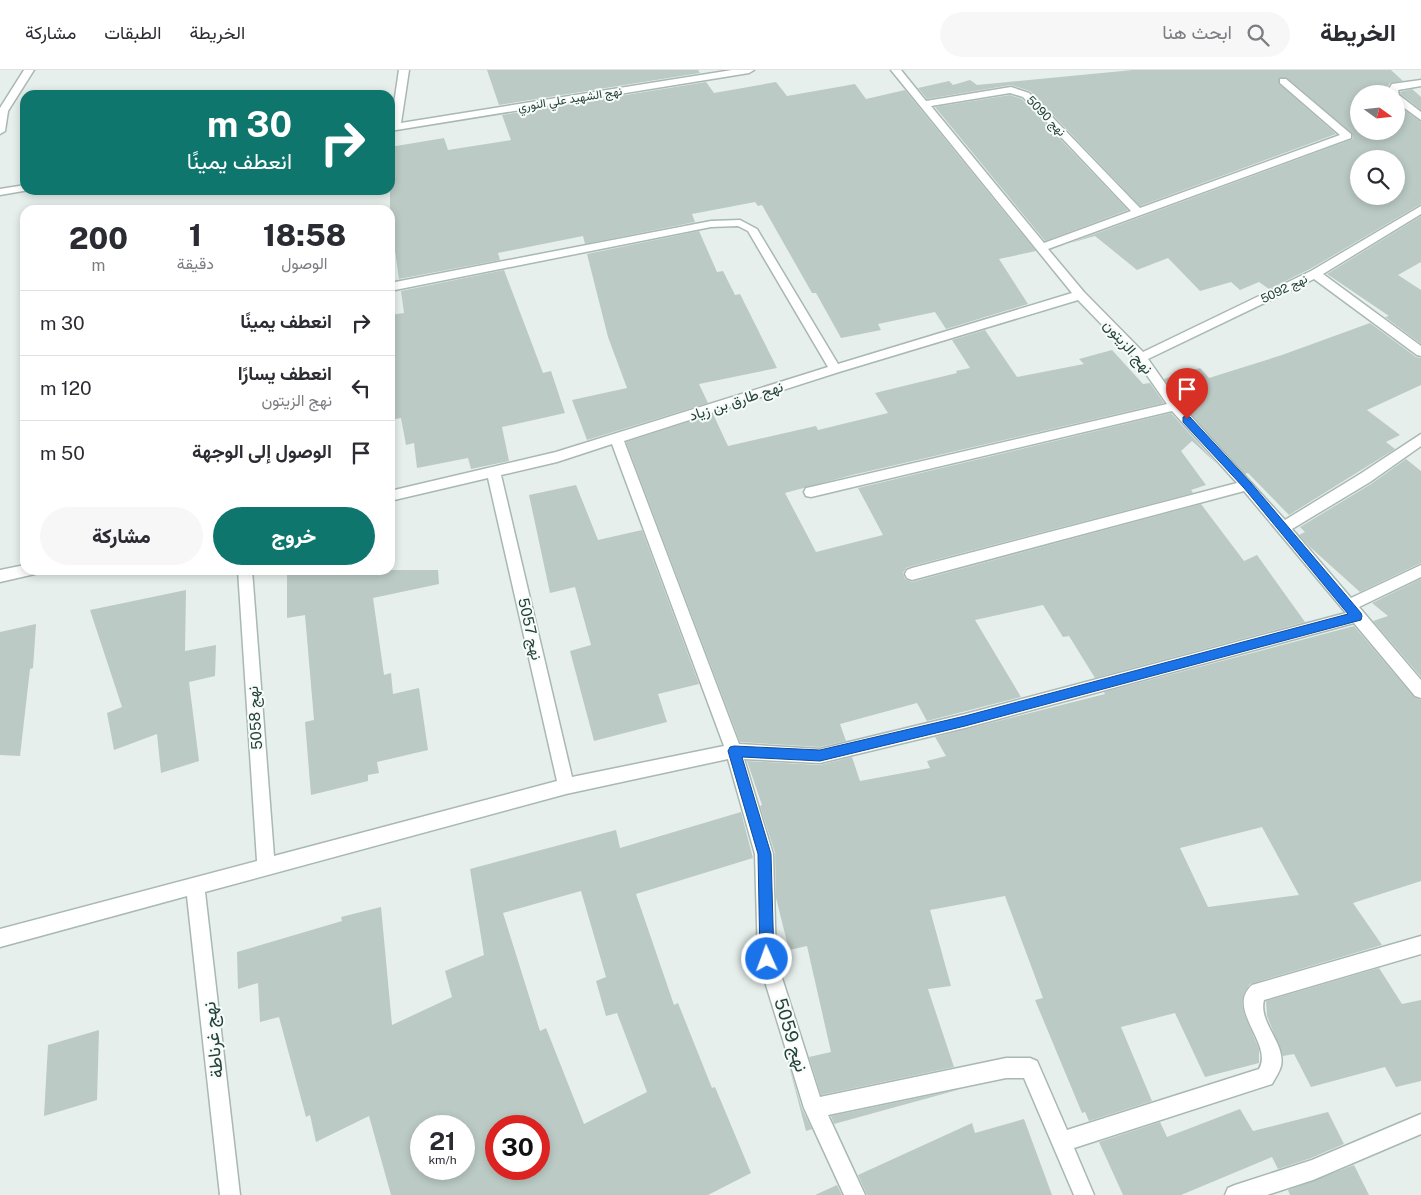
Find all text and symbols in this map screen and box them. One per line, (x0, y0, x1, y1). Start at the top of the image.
search box (940, 12, 1290, 57)
text: الخريطة (1320, 18, 1396, 46)
text: ابحث هنا (1162, 21, 1232, 43)
icon: search (1244, 21, 1272, 49)
text: مشاركة (25, 22, 76, 43)
text: الطبقات (104, 22, 161, 43)
text: الخريطة (189, 22, 245, 43)
street label: نهج الشهيد علي النوري (517, 84, 624, 117)
north arrow (1350, 85, 1405, 140)
map controls (1350, 85, 1405, 205)
street label: نهج 5090 (1022, 93, 1069, 140)
text: 30 m (207, 104, 292, 145)
icon: right (310, 110, 375, 175)
text: انعطف يمينًا (187, 148, 292, 174)
button: search (1350, 150, 1405, 205)
text: 1 (189, 217, 202, 253)
text: 18:58 (263, 217, 346, 253)
text: 200 (69, 220, 128, 256)
text: دقيقة (177, 254, 214, 273)
text: الوصول (281, 254, 328, 273)
text: m (92, 256, 105, 275)
street label: نهج 5092 (1258, 272, 1310, 308)
icon: right (347, 309, 375, 337)
text: انعطف يمينًا (240, 310, 332, 332)
text: 30 m (40, 312, 85, 334)
street label: نهج الزيتون (1098, 316, 1157, 379)
text: انعطف يسارًا (238, 362, 332, 384)
pin (1166, 368, 1208, 419)
icon: left (347, 374, 375, 402)
icon: arrive (1173, 375, 1201, 403)
text: 120 m (40, 377, 92, 399)
street label: نهج طارق بن زياد (687, 377, 786, 427)
text: نهج الزيتون (261, 391, 332, 410)
icon: arrive (347, 439, 375, 467)
text: الوصول إلى الوجهة (192, 440, 332, 462)
text: 50 m (40, 442, 85, 464)
button: مشاركة (40, 507, 203, 565)
button: خروج (213, 507, 375, 565)
street label: نهج 5057 (512, 596, 546, 662)
street label: نهج 5058 (244, 685, 268, 750)
position arrow (740, 932, 792, 984)
street label: نهج 5059 (768, 995, 813, 1075)
street label: نهج غرناطة (198, 1001, 229, 1079)
speed limit sign: 30 (485, 1115, 550, 1180)
text: 21 (429, 1126, 456, 1156)
text: km/h (428, 1153, 457, 1167)

